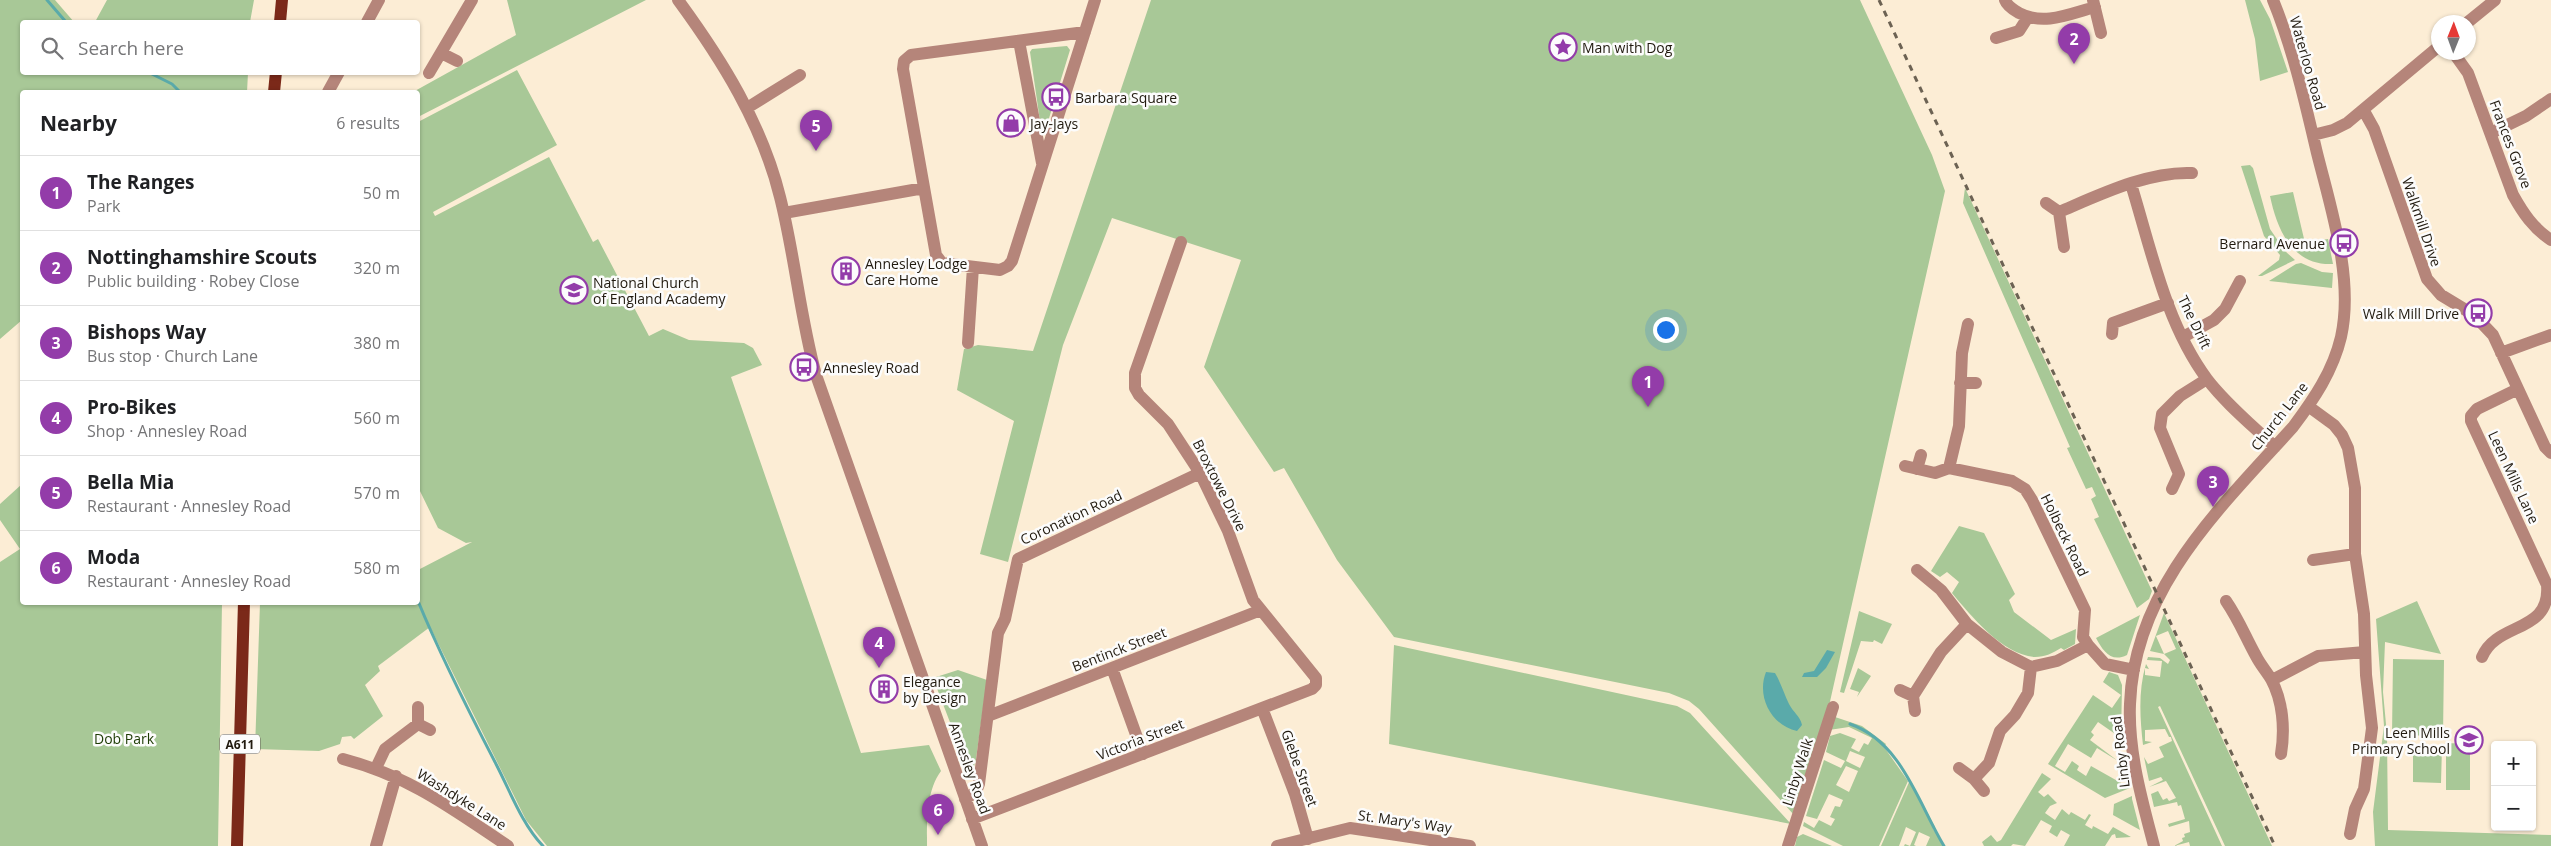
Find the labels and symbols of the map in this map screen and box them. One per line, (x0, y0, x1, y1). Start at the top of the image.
street label: Waterloo Road (2286, 14, 2330, 112)
north arrow (2431, 15, 2476, 60)
pin: 2 (2058, 23, 2090, 64)
place icon: Man with Dog (1548, 32, 1578, 62)
place label: Man with Dog (1582, 38, 1673, 57)
bus stop icon: Barbara Square (1041, 82, 1071, 112)
place label: Barbara Square (1075, 88, 1177, 107)
street label: Frances Grove (2485, 97, 2537, 191)
shop icon: Jay-Jays (996, 108, 1026, 138)
pin: 5 (800, 110, 832, 151)
place label: Jay-Jays (1028, 114, 1079, 133)
street label: Walkmill Drive (2398, 175, 2446, 269)
bus stop icon: Bernard Avenue (2329, 228, 2359, 258)
place label: Bernard Avenue (2219, 234, 2325, 253)
place label: Annesley Lodge Care Home (865, 254, 968, 289)
building icon: Annesley Lodge Care Home (831, 256, 861, 286)
place label: National Church of England Academy (593, 273, 727, 308)
school or university icon: National Church of England Academy (559, 275, 589, 305)
street label: The Drift (2174, 292, 2216, 352)
bus stop icon: Walk Mill Drive (2463, 298, 2493, 328)
place label: Walk Mill Drive (2363, 304, 2459, 323)
your location (1653, 317, 1679, 343)
bus stop icon: Annesley Road (789, 352, 819, 382)
place label: Annesley Road (823, 358, 919, 377)
pin: 1 (1632, 366, 1664, 407)
street label: Church Lane (2246, 378, 2312, 454)
street label: Leen Mills Lane (2484, 428, 2544, 527)
street label: Broxtowe Drive (1189, 436, 1251, 534)
pin: 3 (2197, 466, 2229, 507)
street label: Coronation Road (1017, 485, 1125, 549)
street label: Holbeck Road (2037, 490, 2093, 580)
street label: Bentinck Street (1069, 622, 1169, 676)
pin: 4 (863, 627, 895, 668)
place label: Elegance by Design (903, 672, 967, 707)
building icon: Elegance by Design (869, 674, 899, 704)
street label: Victoria Street (1094, 714, 1186, 764)
street label: Linby Road (2106, 715, 2134, 789)
street label: Annesley Road (945, 720, 995, 816)
place label: Leen Mills Primary School (2352, 723, 2450, 758)
school or university icon: Leen Mills Primary School (2454, 725, 2484, 755)
street label: Glebe Street (1277, 727, 1323, 809)
park label: Dob Park (94, 729, 155, 748)
road number: A611 (220, 734, 260, 754)
street label: Linby Walk (1777, 735, 1817, 808)
street label: Washdyke Lane (414, 764, 510, 834)
pin: 6 (922, 794, 954, 835)
street label: St. Mary's Way (1357, 805, 1454, 837)

